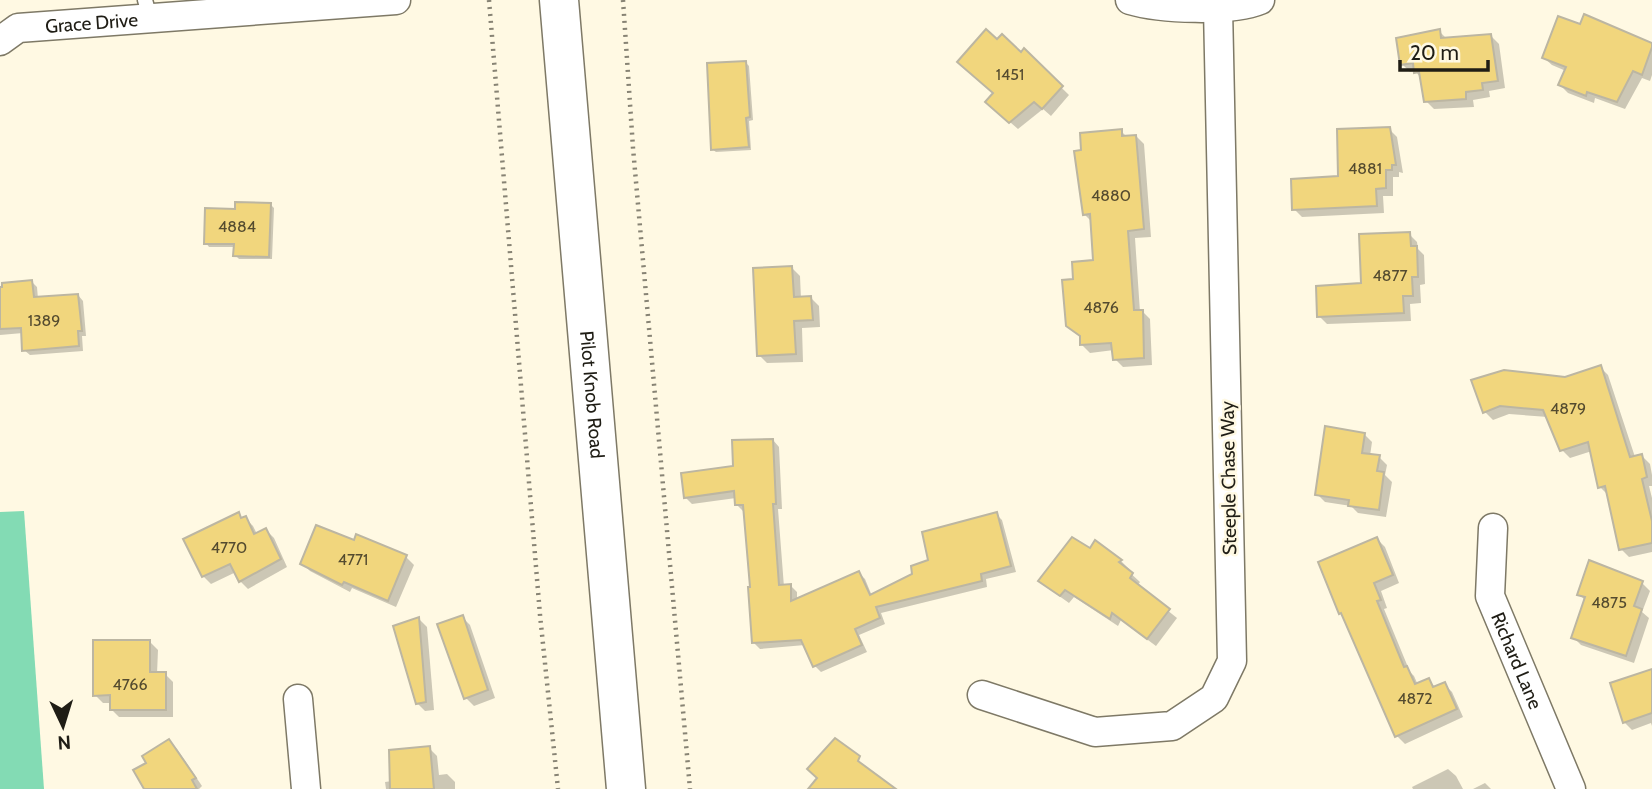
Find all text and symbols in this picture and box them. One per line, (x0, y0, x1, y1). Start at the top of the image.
street label: Grace Drive (44, 8, 139, 38)
scale bar (1400, 28, 1488, 72)
text: 20 m (1410, 40, 1459, 65)
house number: 1451 (996, 65, 1024, 84)
house number: 4881 (1348, 159, 1382, 178)
house number: 4880 (1091, 186, 1131, 205)
house number: 4884 (218, 217, 256, 236)
house number: 4877 (1372, 266, 1408, 285)
house number: 4876 (1083, 298, 1119, 317)
house number: 1389 (28, 311, 60, 330)
street label: Pilot Knob Road (575, 330, 609, 459)
house number: 4879 (1550, 399, 1586, 418)
street label: Steeple Chase Way (1216, 400, 1241, 555)
house number: 4770 (211, 538, 247, 557)
house number: 4771 (338, 550, 368, 569)
house number: 4875 (1591, 593, 1627, 612)
street label: Richard Lane (1486, 609, 1547, 713)
house number: 4766 (112, 675, 148, 694)
house number: 4872 (1397, 689, 1433, 708)
north arrow (28, 691, 98, 761)
text: N (57, 731, 72, 754)

